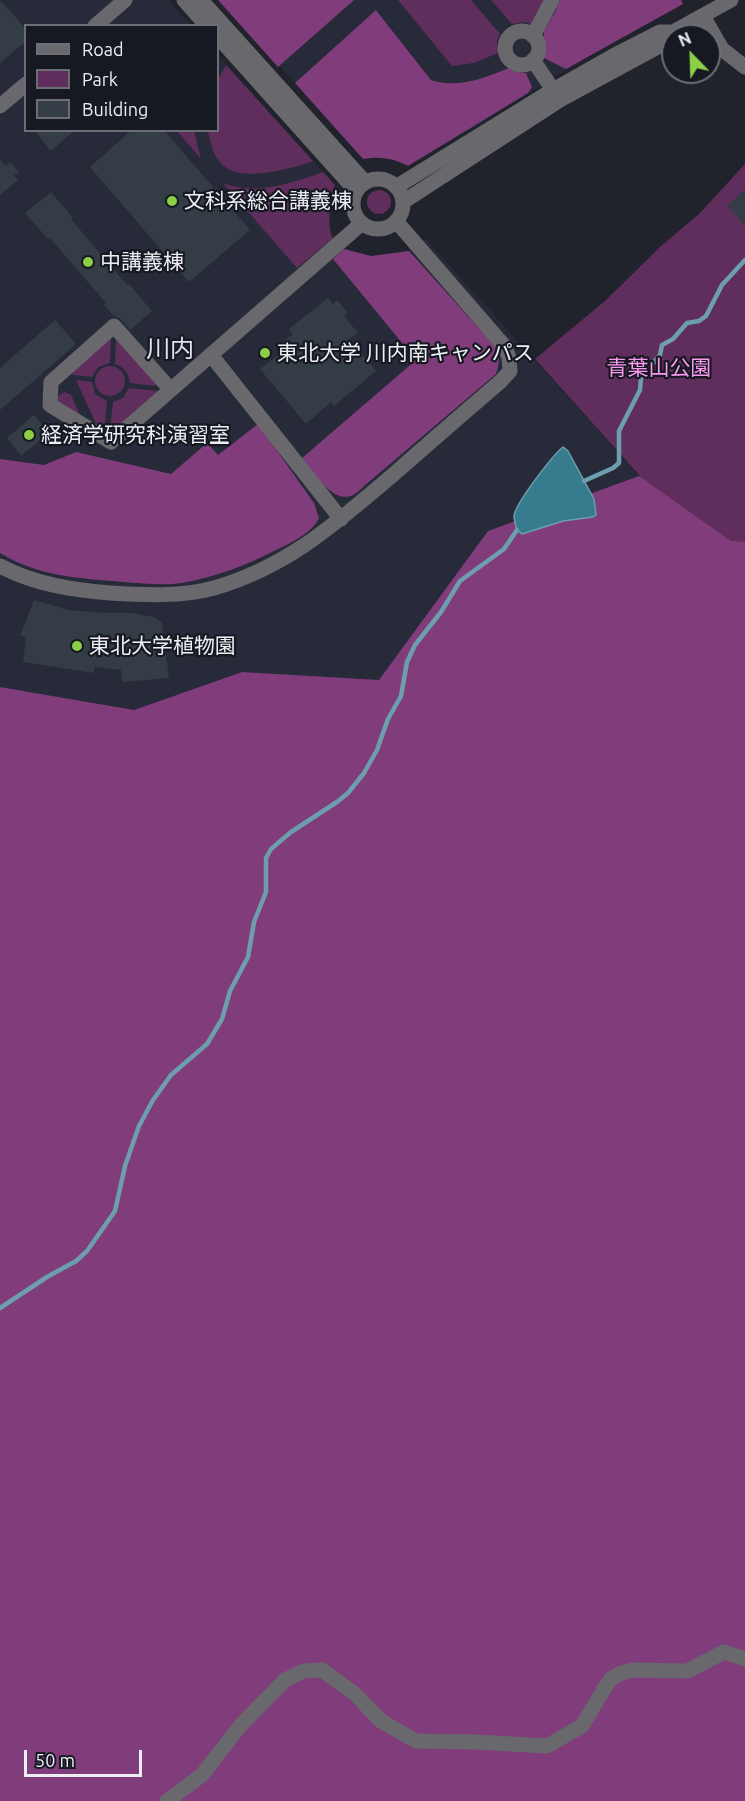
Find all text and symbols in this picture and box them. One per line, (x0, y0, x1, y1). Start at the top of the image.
legend (24, 24, 219, 132)
north arrow (661, 24, 721, 84)
text: N (676, 29, 694, 50)
text: Road (82, 39, 124, 59)
text: Park (82, 69, 118, 89)
text: Building (82, 99, 148, 119)
place label: 文科系総合講義棟 (184, 188, 352, 214)
marker: 文科系総合講義棟 (165, 194, 179, 208)
place label: 中講義棟 (100, 249, 184, 275)
marker: 中講義棟 (81, 255, 95, 269)
district label: 川内 (146, 335, 194, 363)
place label: 東北大学 川内南キャンパス (277, 340, 534, 366)
marker: 東北大学 川内南キャンパス (258, 346, 272, 360)
park label: 青葉山公園 (607, 355, 711, 381)
place label: 経済学研究科演習室 (41, 422, 230, 448)
marker: 経済学研究科演習室 (22, 428, 36, 442)
place label: 東北大学植物園 (89, 633, 236, 659)
marker: 東北大学植物園 (70, 639, 84, 653)
scale bar (27, 1738, 146, 1776)
text: 50 m (35, 1750, 75, 1770)

